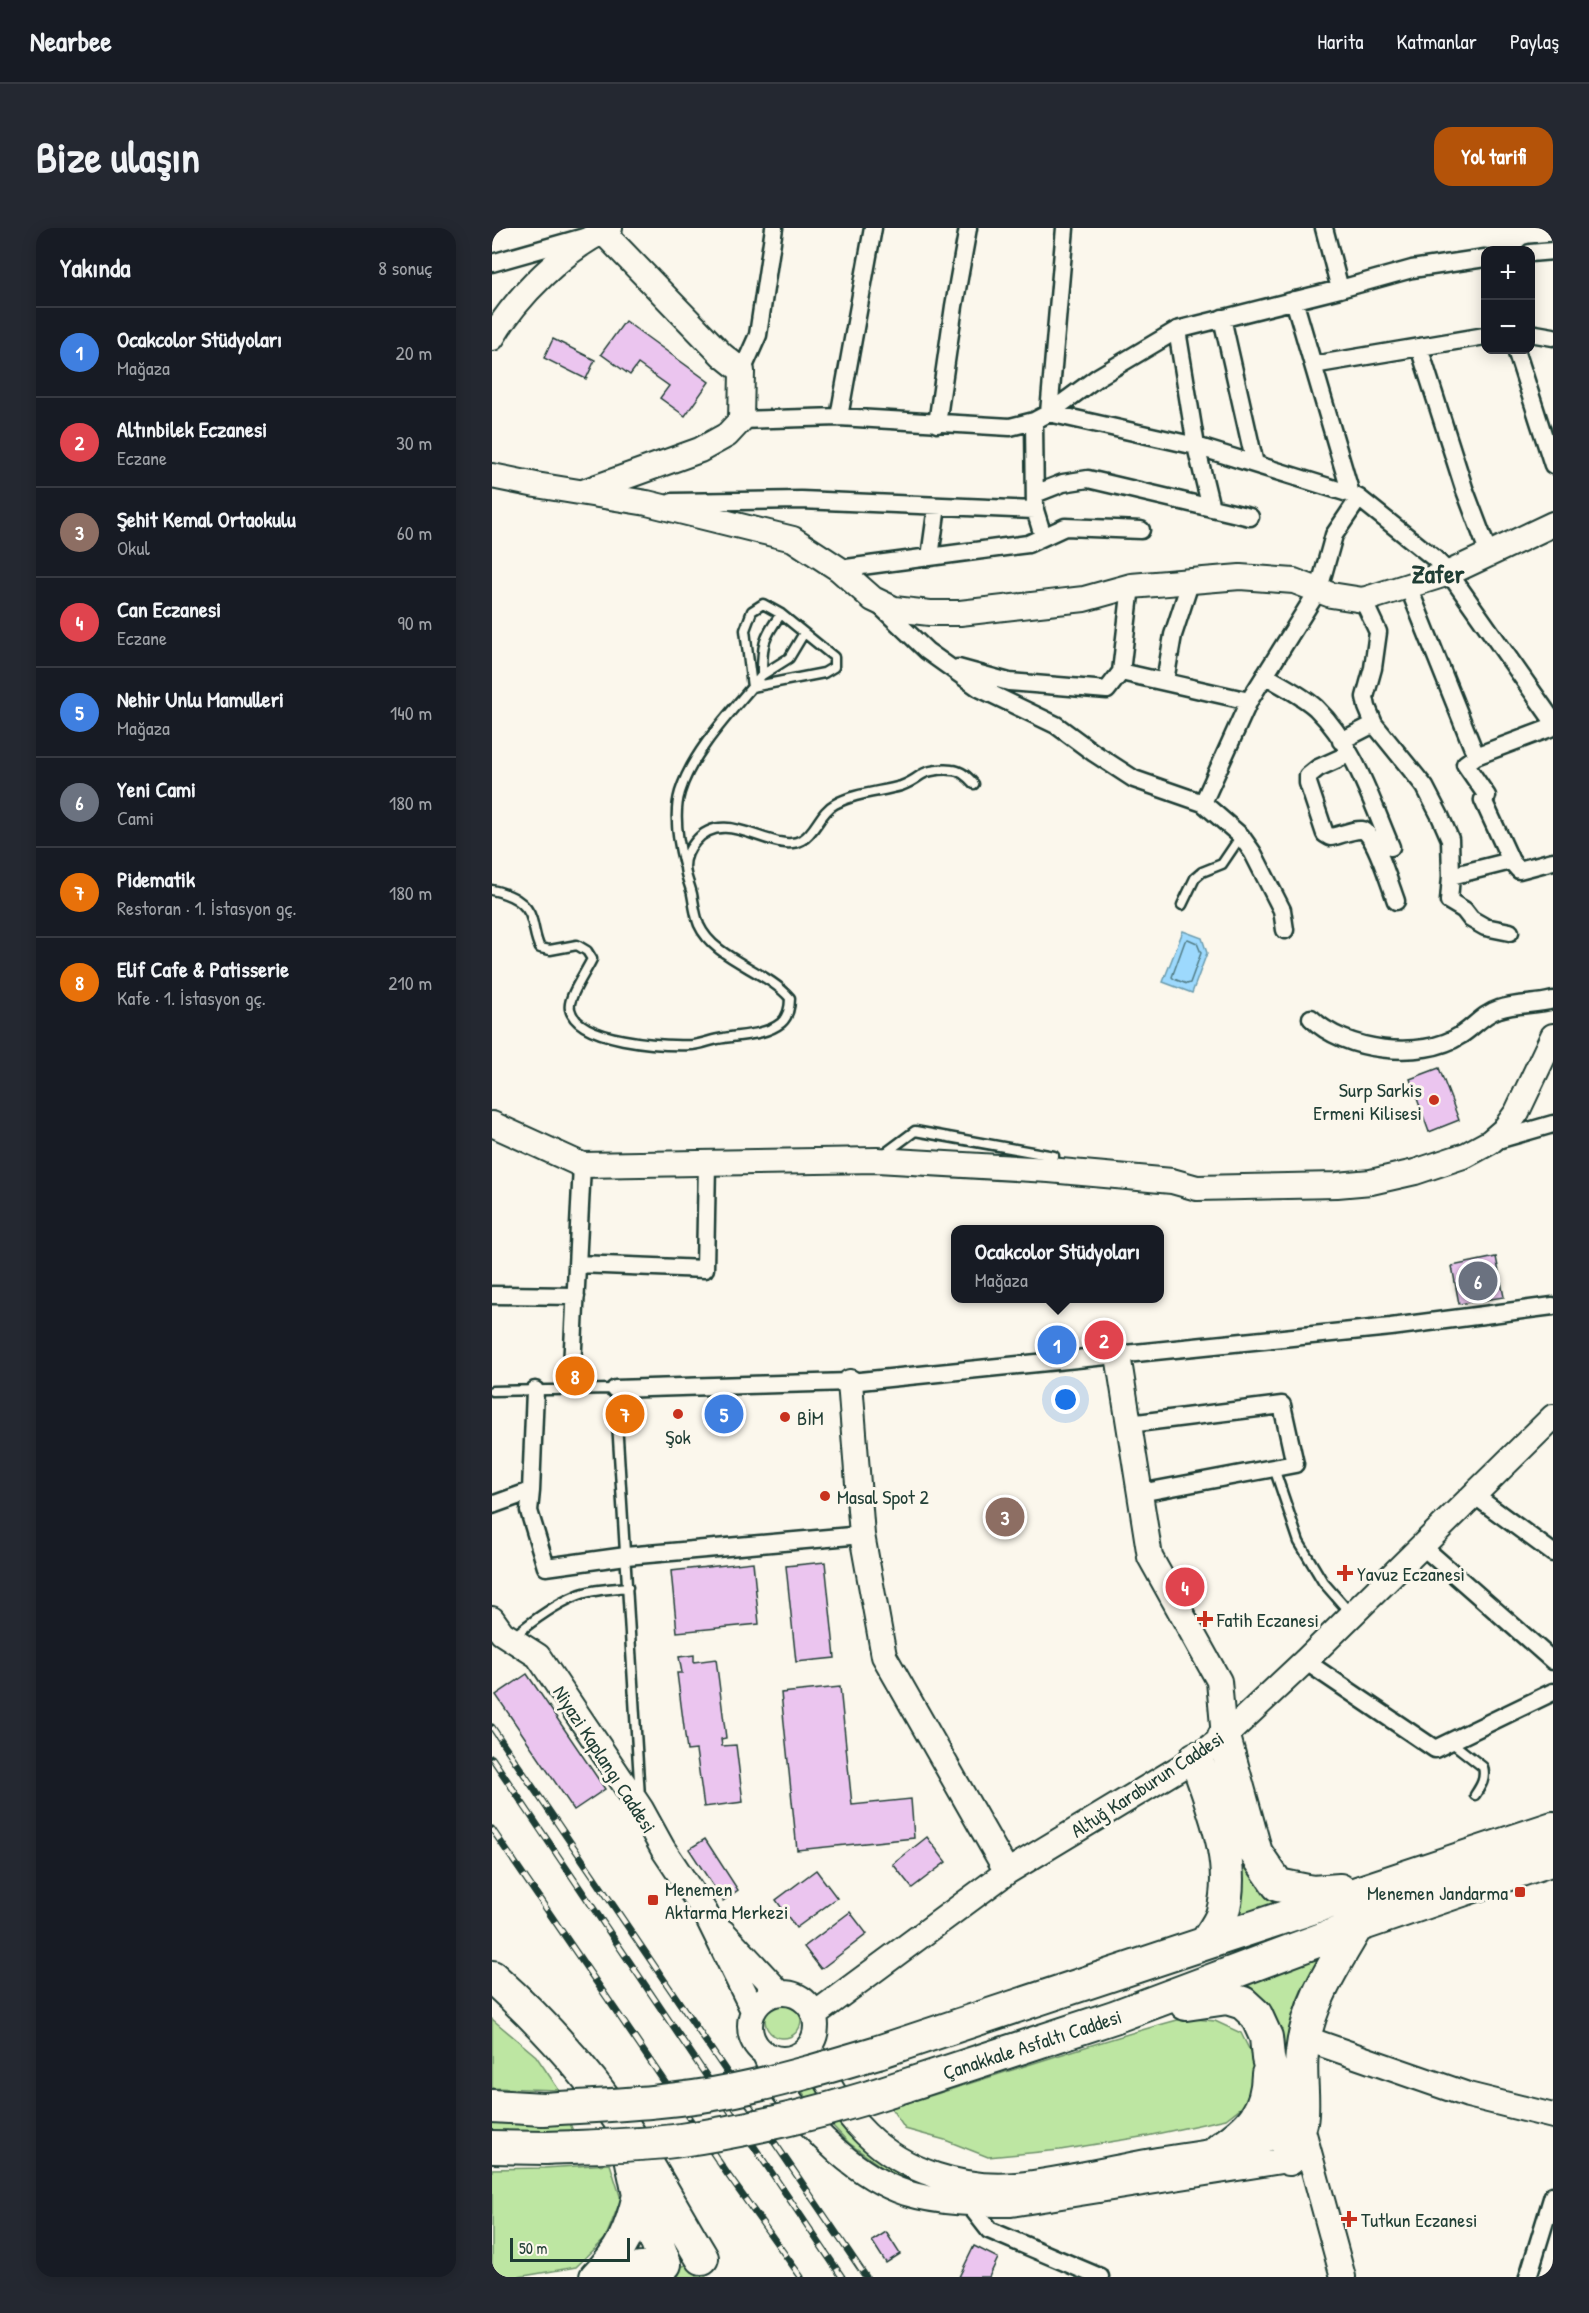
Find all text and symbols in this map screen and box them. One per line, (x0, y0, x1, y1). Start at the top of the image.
text: Nearbee (30, 22, 112, 60)
text: Harita (1317, 27, 1364, 56)
text: Katmanlar (1397, 27, 1477, 56)
text: Paylaş (1510, 27, 1559, 56)
button: Yol tarifi (1434, 127, 1553, 186)
text: Bize ulaşın (36, 128, 200, 185)
map controls (1481, 246, 1535, 354)
button: + (1481, 246, 1535, 300)
text: Yakında (60, 250, 130, 285)
text: 8 sonuç (378, 254, 432, 281)
button: − (1481, 300, 1535, 354)
text: Ocakcolor Stüdyoları (117, 324, 282, 354)
text: 1 (76, 339, 83, 366)
text: 20 m (395, 339, 432, 366)
text: Mağaza (117, 354, 170, 381)
text: Altınbilek Eczanesi (117, 414, 267, 444)
text: 2 (75, 429, 84, 456)
text: 30 m (396, 429, 432, 456)
text: Eczane (117, 444, 167, 471)
text: Şehit Kemal Ortaokulu (117, 504, 296, 534)
text: 3 (75, 519, 84, 546)
text: 60 m (397, 519, 432, 546)
text: Okul (117, 534, 150, 561)
district label: Zafer (1411, 556, 1466, 591)
text: Can Eczanesi (117, 594, 221, 624)
text: 4 (76, 609, 83, 636)
text: 90 m (398, 609, 432, 636)
text: Eczane (117, 624, 167, 651)
text: Nehir Unlu Mamulleri (117, 684, 284, 714)
text: 5 (75, 699, 84, 726)
text: 140 m (390, 699, 432, 726)
text: Mağaza (117, 714, 170, 741)
text: Yeni Cami (117, 774, 196, 804)
text: 6 (76, 789, 83, 816)
text: 180 m (389, 789, 432, 816)
text: Cami (117, 804, 154, 831)
text: Pidematik (117, 864, 195, 894)
text: 7 (75, 879, 84, 906)
text: 180 m (389, 879, 432, 906)
text: Restoran · 1. İstasyon gç. (117, 894, 297, 921)
text: Elif Cafe & Patisserie (117, 954, 289, 984)
text: 8 (75, 969, 84, 996)
text: 210 m (388, 969, 432, 996)
text: Kafe · 1. İstasyon gç. (117, 984, 266, 1011)
place label: Surp Sarkis Ermeni Kilisesi (1313, 1076, 1422, 1126)
marker: Surp Sarkis Ermeni Kilisesi (1427, 1093, 1441, 1107)
popup (951, 1225, 1164, 1303)
text: Ocakcolor Stüdyoları (975, 1236, 1140, 1266)
pin: 6 (1458, 1258, 1498, 1304)
text: Mağaza (975, 1266, 1028, 1293)
pin: 2 (1084, 1318, 1124, 1362)
pin: 1 (1038, 1322, 1076, 1368)
pin: 8 (556, 1354, 595, 1398)
your location (1051, 1385, 1080, 1414)
pin: 7 (606, 1392, 644, 1436)
pin: 5 (704, 1392, 744, 1436)
place label: BİM (797, 1404, 824, 1431)
marker: Şok (671, 1407, 685, 1421)
marker: BİM (778, 1410, 792, 1424)
place label: Şok (665, 1423, 691, 1450)
place label: Masal Spot 2 (837, 1483, 929, 1510)
marker: Masal Spot 2 (818, 1489, 832, 1503)
pin: 3 (986, 1494, 1024, 1540)
place label: Yavuz Eczanesi (1357, 1560, 1465, 1587)
pin: 4 (1166, 1564, 1204, 1610)
marker: Yavuz Eczanesi (1338, 1566, 1352, 1580)
place label: Fatih Eczanesi (1216, 1606, 1319, 1633)
marker: Fatih Eczanesi (1198, 1612, 1212, 1626)
street label: Niyazi Kaplangı Caddesi (547, 1680, 663, 1838)
street label: Altuğ Karaburun Caddesi (1065, 1724, 1229, 1844)
place label: Menemen Aktarma Merkezi (665, 1875, 788, 1925)
place label: Menemen Jandarma (1367, 1879, 1508, 1906)
marker: Menemen Jandarma (1513, 1885, 1527, 1899)
marker: Menemen Aktarma Merkezi (646, 1893, 660, 1907)
street label: Çanakkale Asfaltı Caddesi (939, 2002, 1125, 2086)
place label: Tutkun Eczanesi (1361, 2206, 1477, 2233)
marker: Tutkun Eczanesi (1342, 2212, 1356, 2226)
scale bar (510, 2235, 630, 2262)
text: 50 m (519, 2237, 548, 2259)

